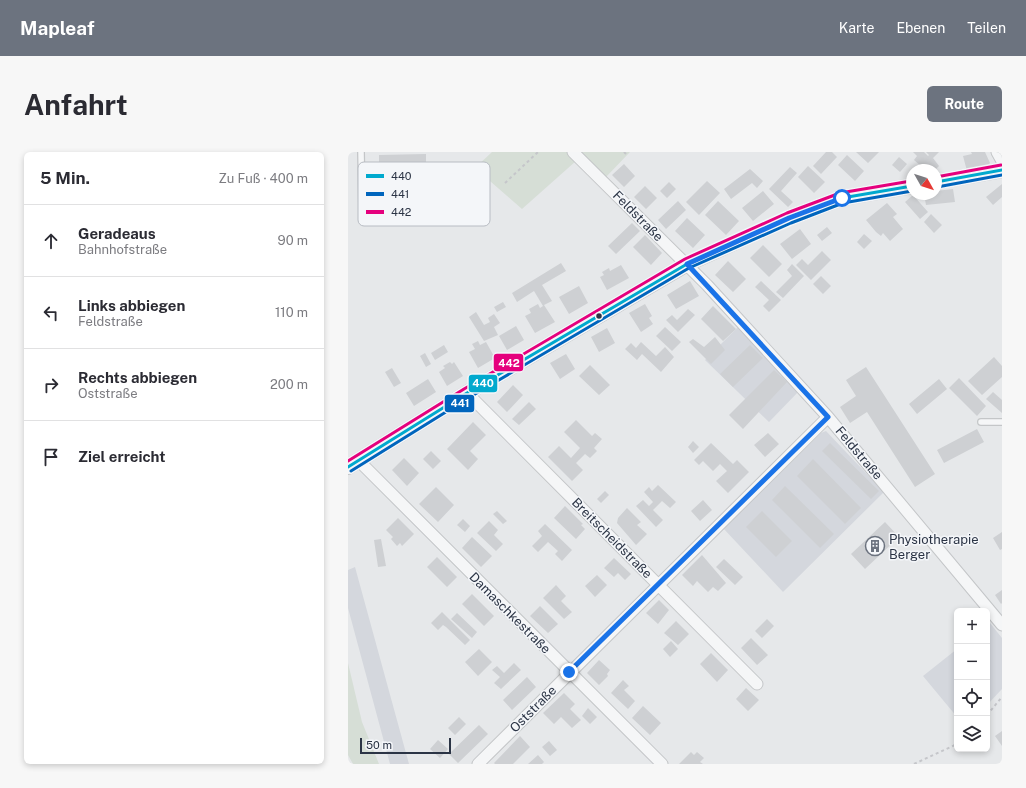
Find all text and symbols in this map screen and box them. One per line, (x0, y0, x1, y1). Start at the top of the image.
text: Mapleaf (20, 17, 94, 39)
text: Karte (839, 20, 874, 36)
text: Ebenen (896, 20, 945, 36)
text: Teilen (967, 20, 1006, 36)
button: Route (927, 86, 1002, 122)
text: Anfahrt (24, 88, 128, 121)
legend (358, 162, 490, 226)
north arrow (906, 164, 942, 200)
text: 5 Min. (40, 168, 90, 188)
text: 440 (391, 170, 412, 182)
text: Zu Fuß · 400 m (219, 171, 308, 186)
text: 441 (391, 188, 409, 200)
street label: Feldstraße (610, 188, 666, 244)
route start (833, 189, 851, 207)
text: 442 (391, 206, 412, 218)
text: Geradeaus (78, 225, 156, 242)
icon: ahead (40, 230, 62, 252)
text: 90 m (278, 233, 308, 248)
text: Bahnhofstraße (78, 242, 167, 257)
text: Links abbiegen (78, 297, 185, 314)
icon: left (40, 302, 62, 324)
text: 110 m (275, 305, 308, 320)
unlabelled marker (594, 311, 604, 321)
text: Feldstraße (78, 314, 143, 329)
line badge: 442 (493, 353, 524, 372)
text: 442 (498, 357, 520, 369)
text: Rechts abbiegen (78, 369, 197, 386)
icon: right (40, 374, 62, 396)
line badge: 440 (468, 374, 498, 393)
text: 200 m (270, 377, 308, 392)
text: 440 (472, 377, 494, 389)
text: Oststraße (78, 386, 138, 401)
line badge: 441 (444, 394, 475, 413)
text: 441 (450, 397, 470, 409)
street label: Feldstraße (832, 423, 886, 483)
icon: arrive (40, 446, 62, 468)
text: Ziel erreicht (78, 448, 165, 465)
street label: Breitscheidstraße (569, 495, 655, 581)
place label: Physiotherapie Berger (889, 532, 979, 562)
building icon: Physiotherapie Berger (864, 535, 886, 557)
street label: Damaschkestraße (466, 569, 554, 657)
map controls (954, 608, 990, 752)
button: + (954, 608, 990, 644)
button: − (954, 644, 990, 680)
route end (560, 663, 578, 681)
button: locate (954, 680, 990, 716)
street label: Oststraße (507, 683, 559, 735)
button: layers (954, 716, 990, 752)
scale bar (360, 736, 451, 755)
text: 50 m (366, 739, 392, 751)

